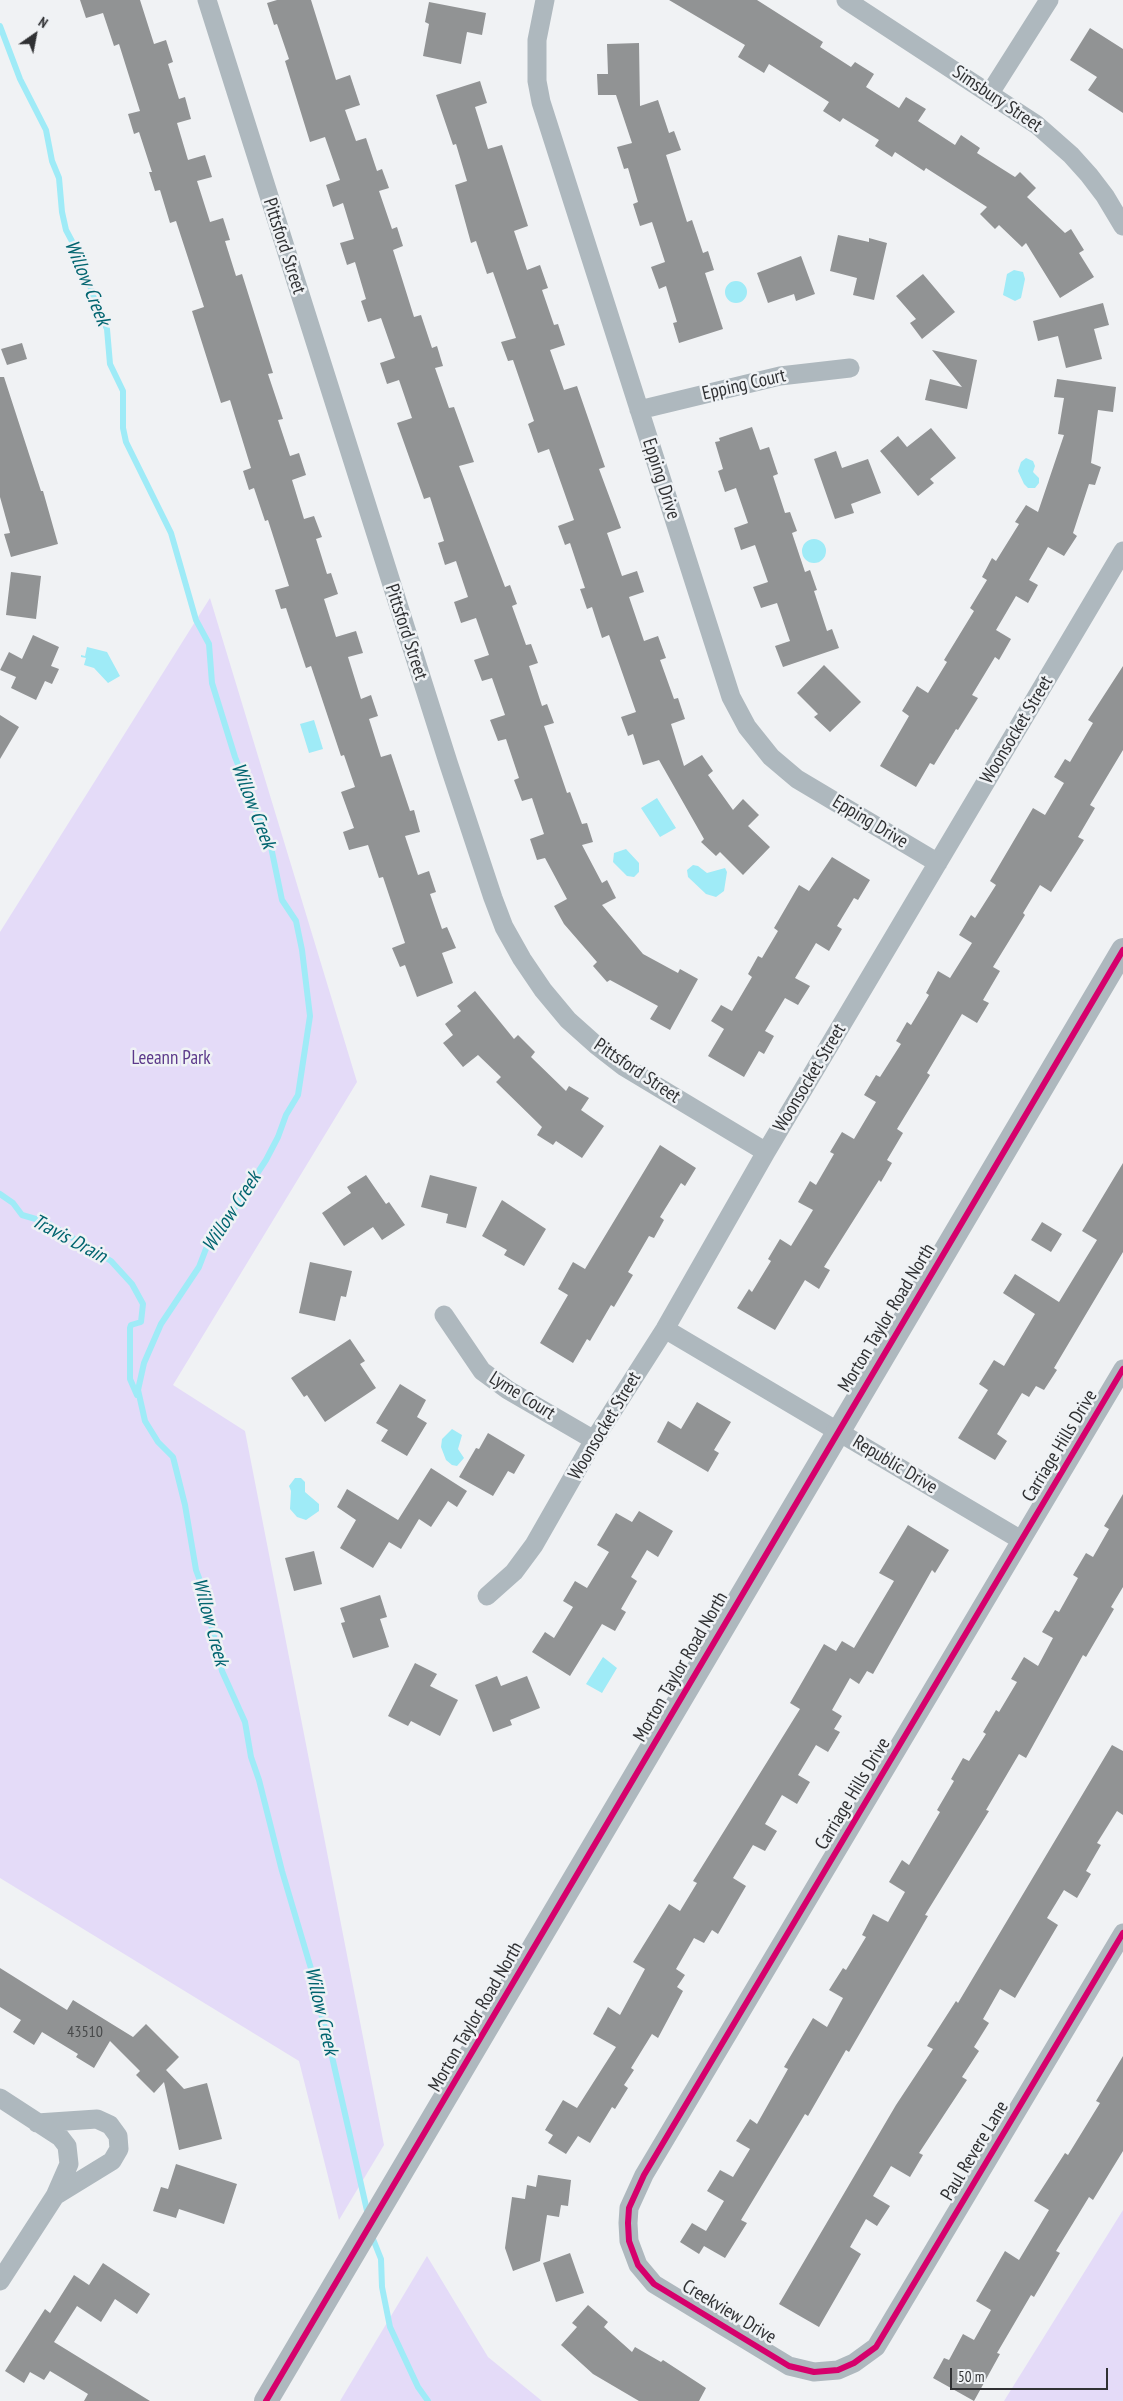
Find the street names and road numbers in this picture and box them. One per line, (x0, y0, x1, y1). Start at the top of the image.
street label: Simsbury Street (948, 61, 1046, 137)
street label: Pittsford Street (258, 195, 310, 297)
street label: Epping Court (700, 364, 788, 406)
street label: Epping Drive (637, 436, 685, 522)
street label: Pittsford Street (380, 581, 432, 683)
street label: Woonsocket Street (976, 672, 1058, 788)
street label: Epping Drive (828, 791, 912, 853)
street label: Woonsocket Street (769, 1020, 851, 1136)
street label: Pittsford Street (589, 1034, 685, 1108)
street label: Morton Taylor Road North (834, 1240, 940, 1396)
street label: Lyme Court (485, 1367, 559, 1425)
street label: Woonsocket Street (564, 1368, 646, 1484)
street label: Carriage Hills Drive (1018, 1386, 1102, 1506)
street label: Republic Drive (848, 1431, 942, 1499)
street label: Morton Taylor Road North (629, 1588, 733, 1746)
street label: Carriage Hills Drive (811, 1734, 895, 1854)
street label: Morton Taylor Road North (424, 1938, 528, 2096)
street label: Paul Revere Lane (936, 2097, 1014, 2205)
street label: Creekview Drive (678, 2275, 780, 2349)

